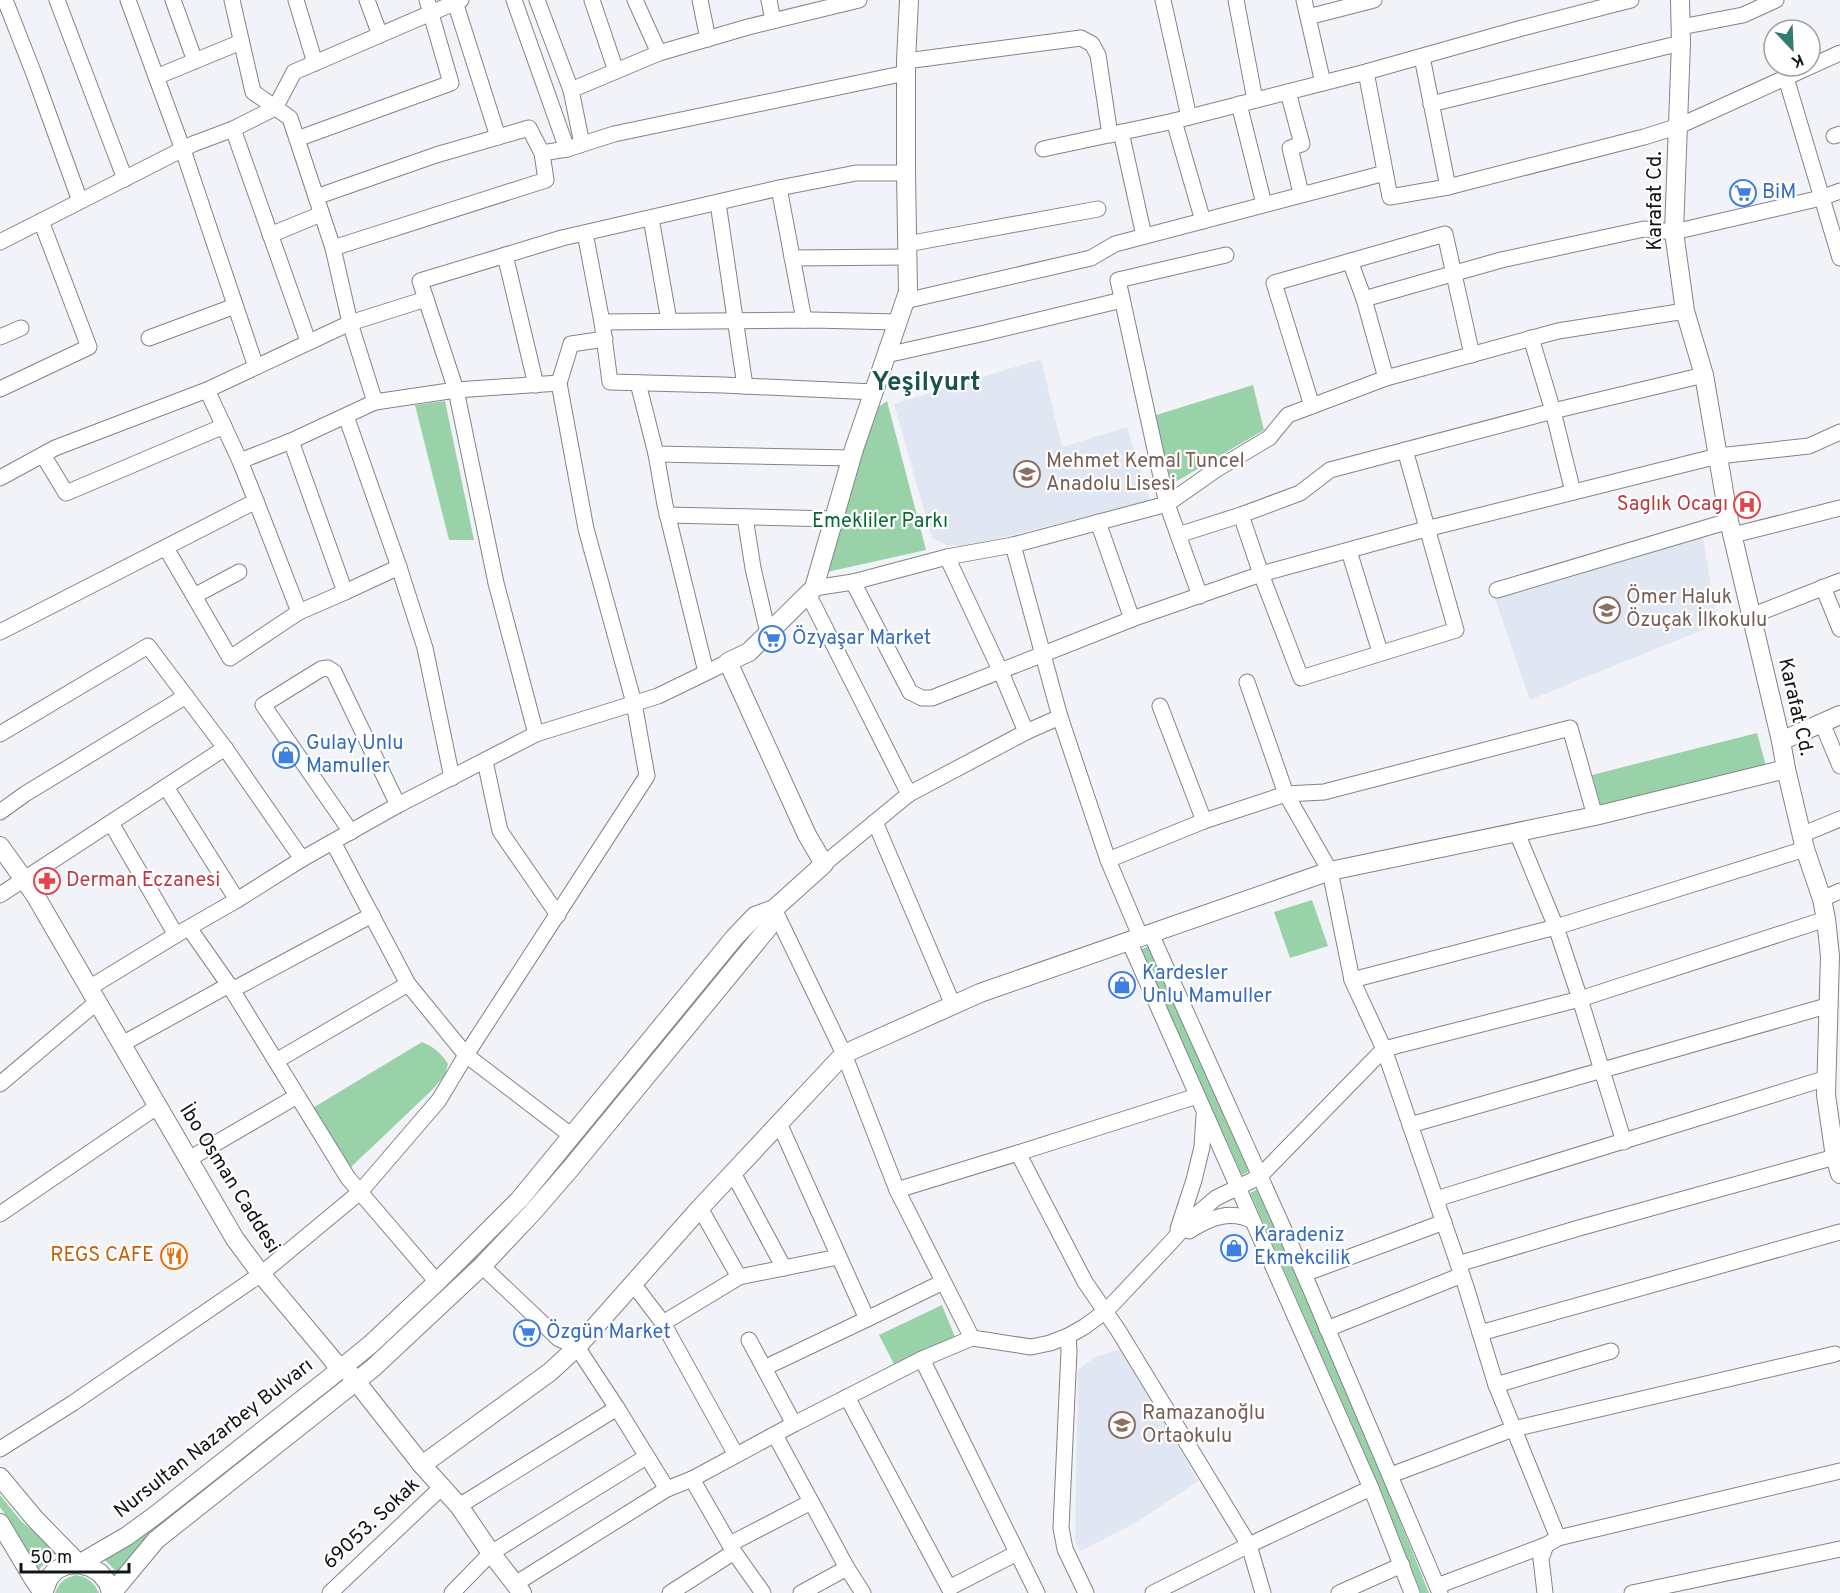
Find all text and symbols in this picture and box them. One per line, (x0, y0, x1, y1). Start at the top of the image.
north arrow (1762, 18, 1822, 78)
text: K (1788, 49, 1806, 71)
street label: Karafat Cd. (1643, 151, 1669, 251)
supermarket icon: BiM (1728, 178, 1758, 208)
place label: BiM (1762, 180, 1796, 206)
district label: Yeşilyurt (872, 367, 980, 400)
place label: Mehmet Kemal Tuncel Anadolu Lisesi (1046, 449, 1245, 498)
school or university icon: Mehmet Kemal Tuncel Anadolu Lisesi (1012, 459, 1042, 489)
hospital icon: Saglık Ocagı (1732, 490, 1762, 520)
place label: Saglık Ocagı (1617, 492, 1728, 518)
park label: Emekliler Parkı (812, 509, 948, 535)
place label: Ömer Haluk Özuçak İlkokulu (1626, 584, 1767, 634)
school or university icon: Ömer Haluk Özuçak İlkokulu (1592, 595, 1622, 625)
supermarket icon: Özyaşar Market (757, 624, 787, 654)
place label: Özyaşar Market (792, 625, 931, 652)
street label: Karafat Cd. (1771, 656, 1819, 758)
place label: Gulay Unlu Mamuller (306, 731, 404, 780)
shop icon: Gulay Unlu Mamuller (271, 740, 301, 770)
pharmacy icon: Derman Eczanesi (32, 866, 62, 896)
place label: Derman Eczanesi (66, 868, 220, 894)
place label: Kardesler Unlu Mamuller (1142, 961, 1272, 1010)
shop icon: Kardesler Unlu Mamuller (1107, 970, 1137, 1000)
street label: İbo Osman Caddesi (173, 1099, 286, 1259)
place label: Karadeniz Ekmekcilik (1254, 1223, 1351, 1272)
shop icon: Karadeniz Ekmekcilik (1219, 1233, 1249, 1263)
restaurant icon: REGS CAFE (159, 1241, 189, 1271)
place label: REGS CAFE (50, 1243, 154, 1269)
supermarket icon: Özgün Market (512, 1318, 542, 1348)
place label: Özgün Market (546, 1319, 671, 1346)
street label: Nursultan Nazarbey Bulvarı (109, 1353, 319, 1525)
place label: Ramazanoğlu Ortaokulu (1142, 1401, 1265, 1450)
school or university icon: Ramazanoğlu Ortaokulu (1107, 1410, 1137, 1440)
street label: 69053. Sokak (318, 1472, 426, 1576)
scale bar (21, 1536, 129, 1574)
text: 50 m (30, 1547, 72, 1570)

